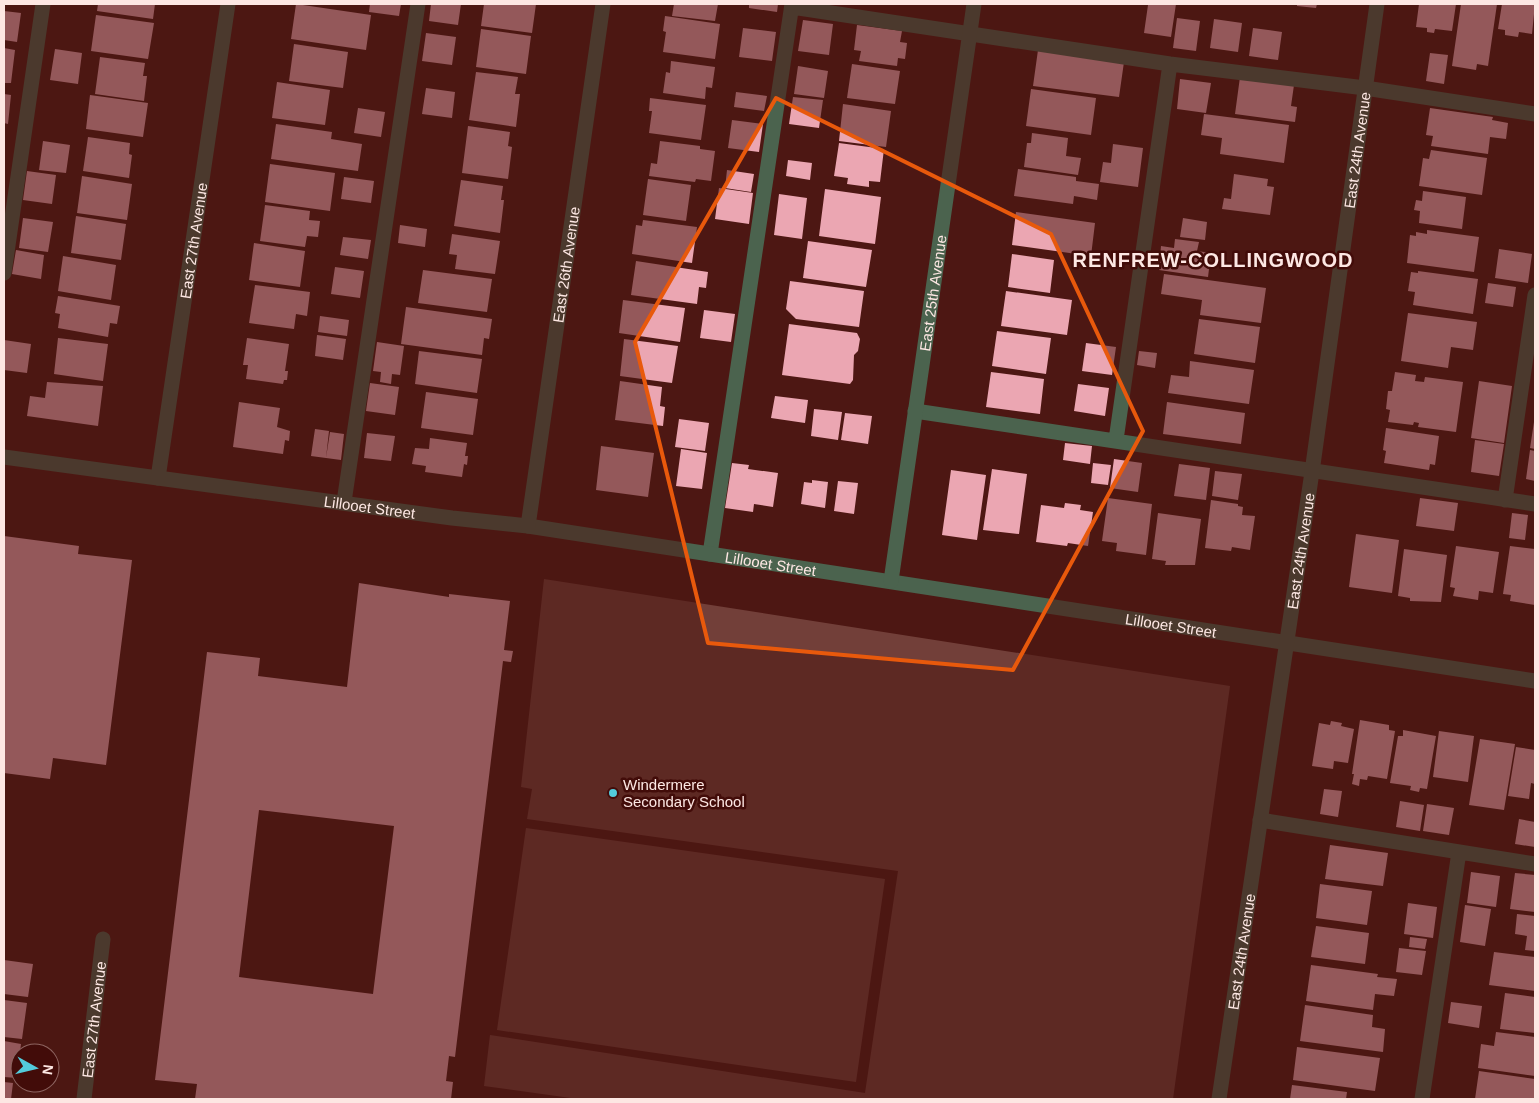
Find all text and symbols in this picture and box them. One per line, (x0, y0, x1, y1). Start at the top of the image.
street label: East 24th Avenue (1340, 91, 1373, 209)
street label: East 27th Avenue (176, 181, 210, 300)
street label: East 26th Avenue (549, 205, 582, 324)
street label: East 25th Avenue (916, 234, 949, 352)
district label: RENFREW-COLLINGWOOD (1073, 249, 1353, 271)
street label: Lillooet Street (323, 492, 417, 522)
street label: East 24th Avenue (1283, 492, 1317, 610)
street label: Lillooet Street (724, 548, 818, 579)
street label: Lillooet Street (1124, 610, 1218, 640)
place label: Windermere Secondary School (623, 776, 745, 810)
marker: Windermere Secondary School (607, 787, 619, 799)
street label: East 24th Avenue (1224, 892, 1258, 1011)
street label: East 27th Avenue (78, 960, 109, 1079)
north arrow (10, 1043, 60, 1093)
text: N (39, 1064, 57, 1076)

